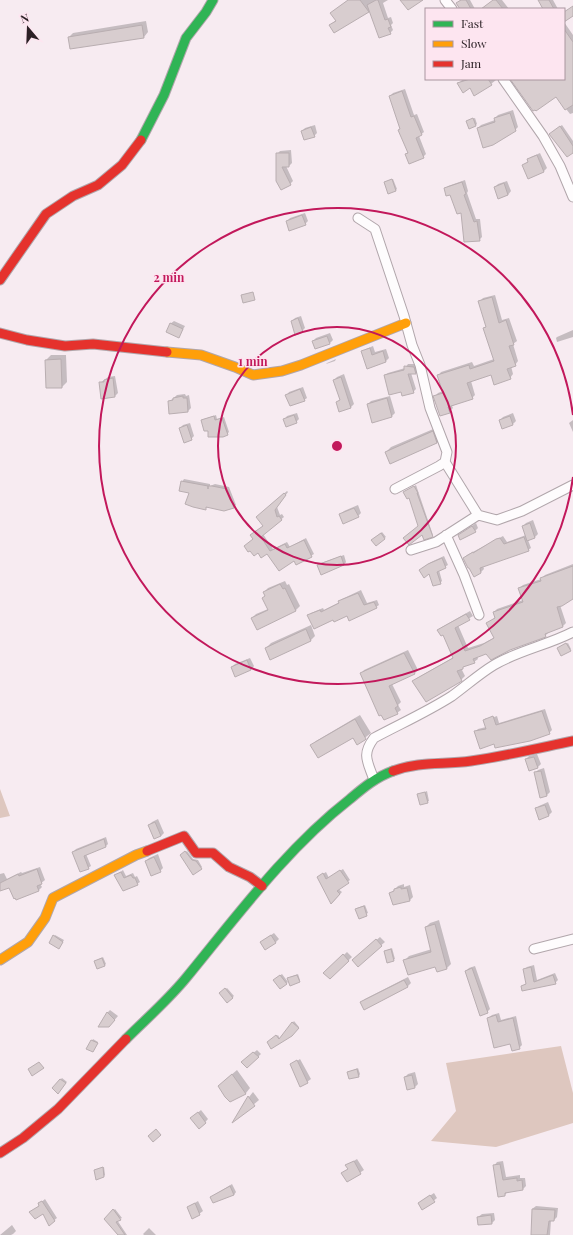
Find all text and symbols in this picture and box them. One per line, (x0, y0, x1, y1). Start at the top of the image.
north arrow (8, 8, 48, 48)
legend (425, 8, 565, 80)
text: N (18, 10, 31, 26)
text: Fast (461, 15, 484, 31)
text: Slow (461, 35, 487, 51)
text: Jam (460, 55, 482, 71)
text: 2 min (154, 269, 185, 285)
text: 1 min (238, 353, 268, 369)
centre of rings (330, 439, 344, 453)

